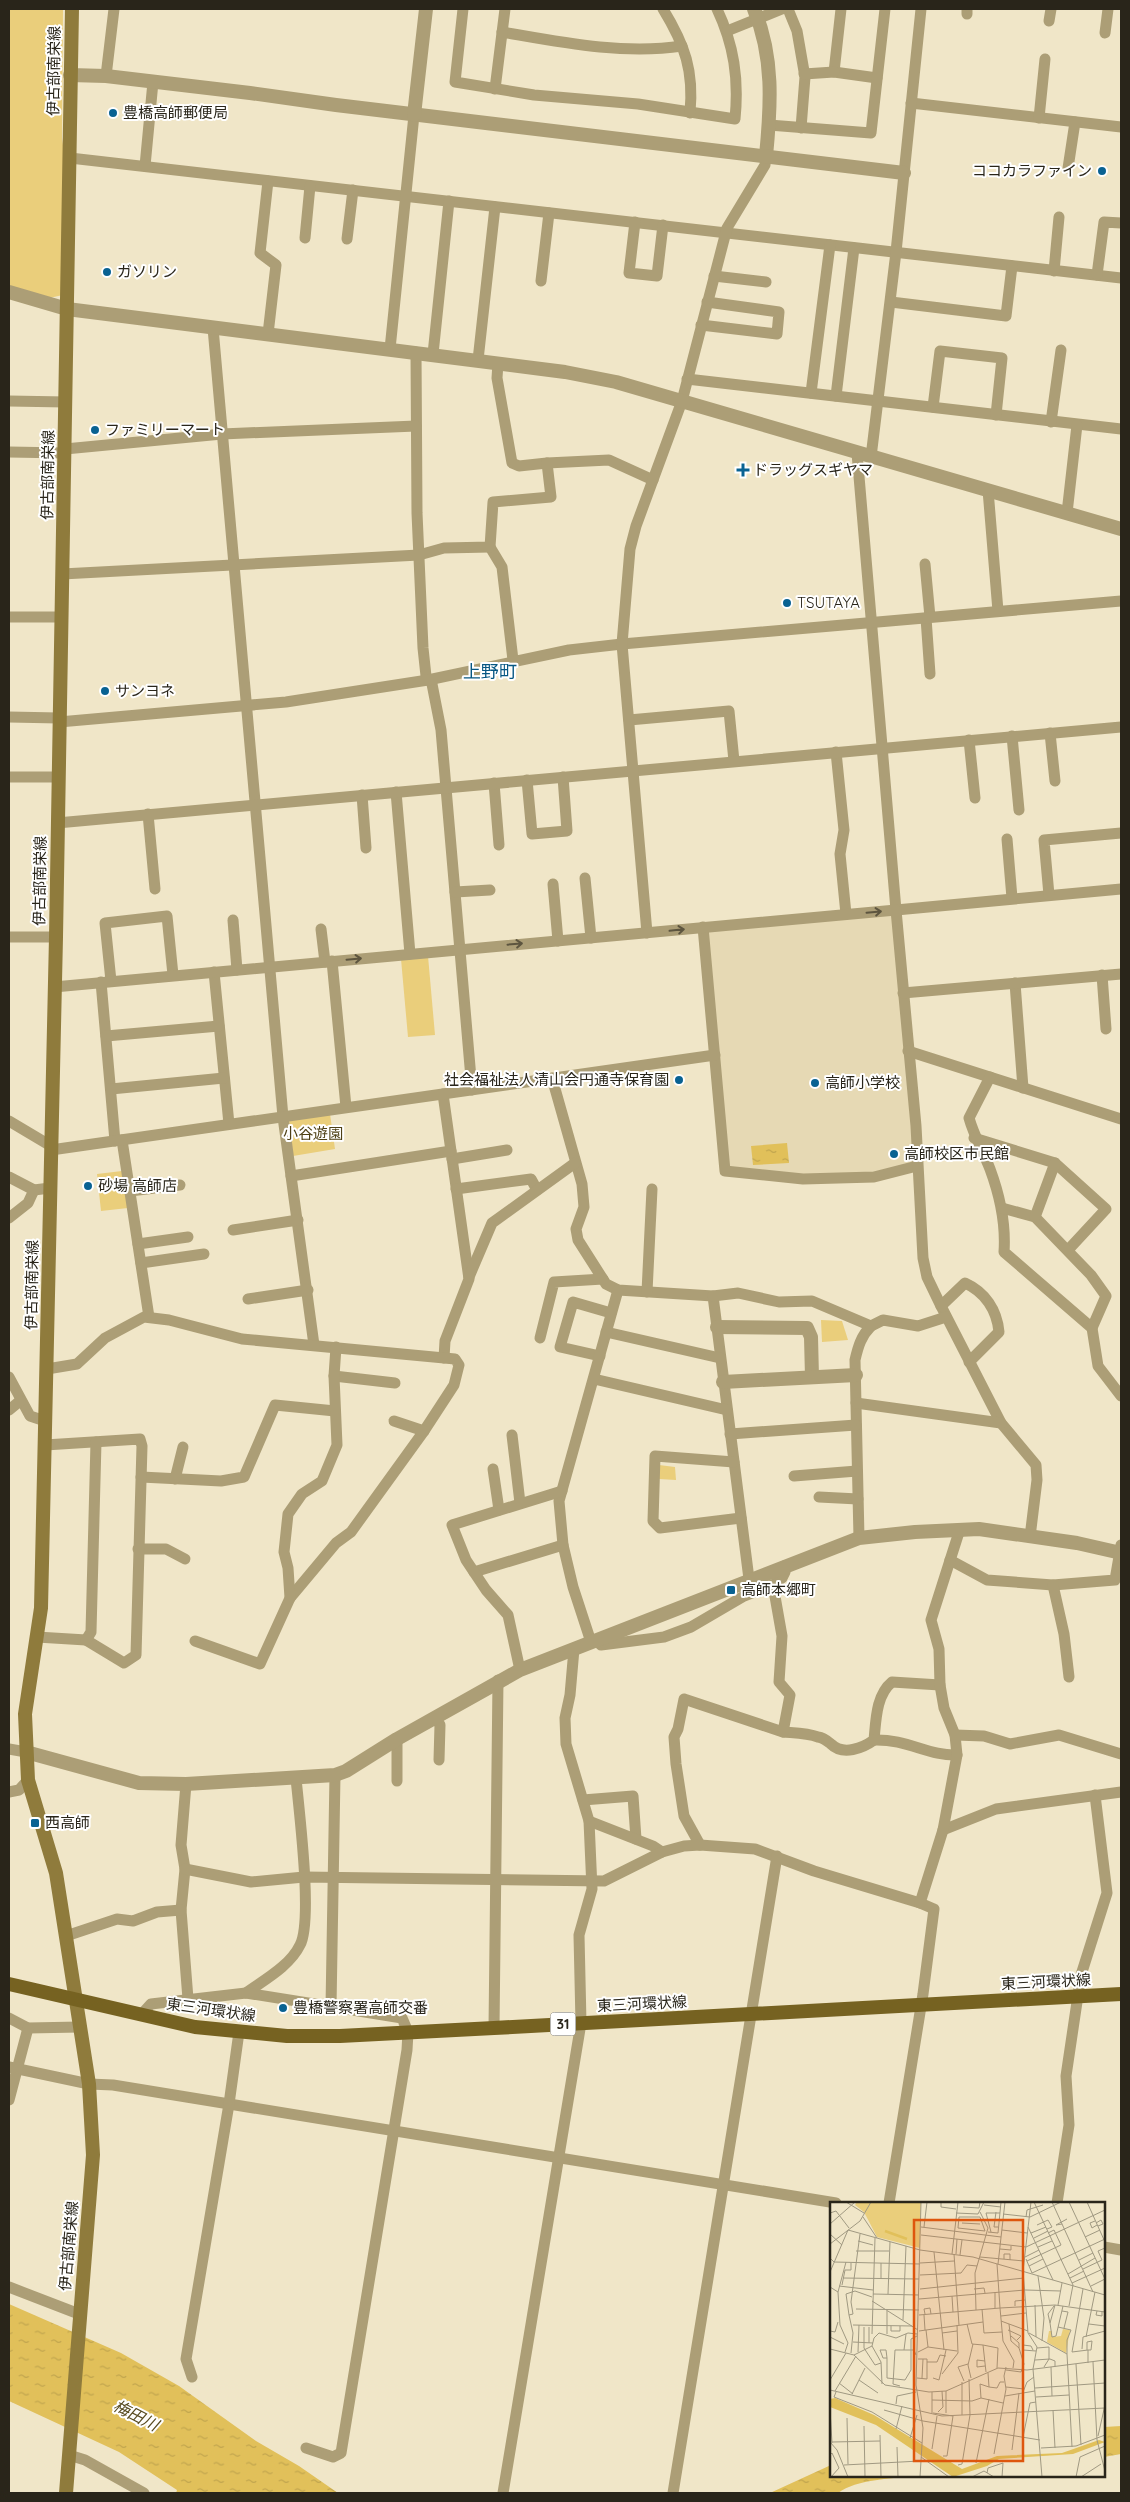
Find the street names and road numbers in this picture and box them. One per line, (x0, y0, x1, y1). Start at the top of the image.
street label: 伊古部南栄線 (43, 26, 64, 116)
street label: 伊古部南栄線 (37, 430, 58, 520)
street label: 伊古部南栄線 (29, 836, 50, 926)
street label: 伊古部南栄線 (21, 1240, 42, 1330)
street label: 東三河環状線 (1001, 1970, 1091, 1993)
street label: 東三河環状線 (597, 1992, 687, 2015)
street label: 東三河環状線 (165, 1994, 257, 2025)
road number: 31 (550, 2012, 576, 2036)
street label: 伊古部南栄線 (55, 2200, 82, 2292)

